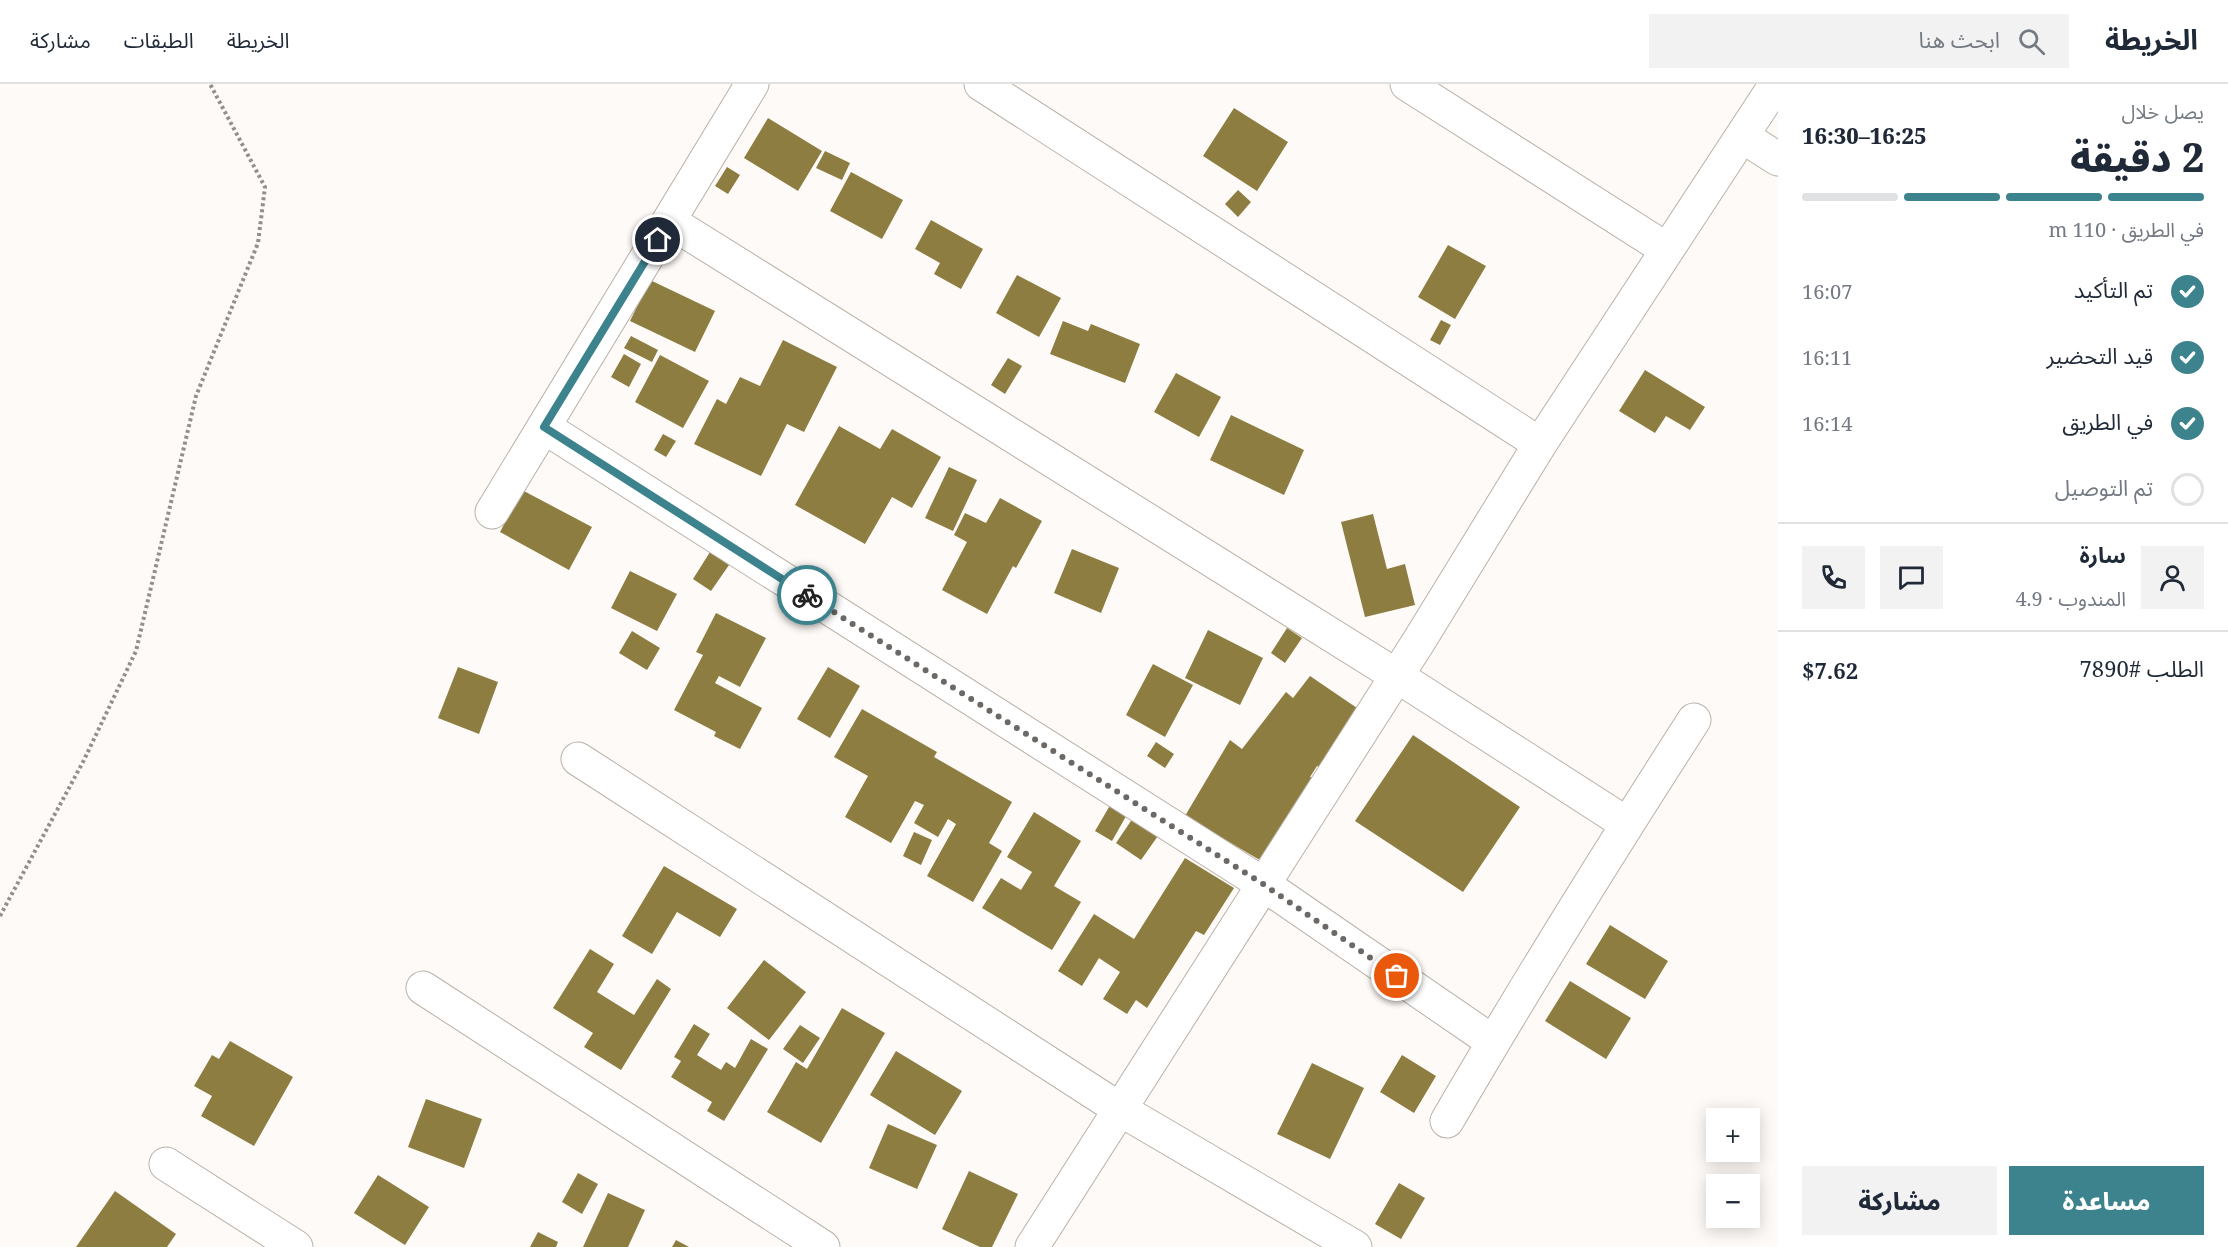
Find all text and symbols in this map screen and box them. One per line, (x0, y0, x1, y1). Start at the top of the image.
search box (1649, 14, 2069, 68)
text: الخريطة (2105, 20, 2198, 58)
text: ابحث هنا (1918, 24, 2000, 54)
icon: search (2015, 25, 2048, 58)
text: مشاركة (30, 26, 91, 54)
text: الطبقات (124, 26, 194, 54)
text: الخريطة (227, 26, 290, 54)
text: يصل خلال (2122, 98, 2204, 125)
text: 16:25–16:30 (1802, 120, 1927, 150)
text: 2 دقيقة (2070, 130, 2204, 183)
pin (632, 214, 683, 265)
text: في الطريق · 110 m (2048, 216, 2204, 243)
icon: home (641, 223, 674, 256)
text: تم التأكيد (2074, 274, 2153, 304)
icon: check (2171, 275, 2204, 308)
text: 16:07 (1802, 278, 1852, 305)
text: قيد التحضير (2047, 340, 2153, 370)
icon: check (2171, 341, 2204, 374)
text: 16:11 (1802, 344, 1852, 371)
text: في الطريق (2062, 406, 2153, 436)
icon: check (2171, 407, 2204, 440)
text: 16:14 (1802, 410, 1852, 437)
text: تم التوصيل (2055, 472, 2153, 502)
text: سارة (2080, 539, 2126, 569)
button: phone (1802, 546, 1865, 609)
button: chat (1880, 546, 1943, 609)
button: person (2141, 546, 2204, 609)
courier (777, 565, 837, 625)
icon: bike (791, 579, 824, 612)
text: المندوب · 4.9 (2015, 585, 2126, 612)
text: الطلب #7890 (2080, 653, 2204, 683)
text: $7.62 (1802, 655, 1858, 685)
pin (1371, 950, 1422, 1001)
icon: bag (1380, 959, 1413, 992)
map controls (1706, 1108, 1760, 1228)
button: + (1706, 1108, 1760, 1162)
button: مشاركة (1802, 1166, 1997, 1235)
button: مساعدة (2009, 1166, 2204, 1235)
button: − (1706, 1174, 1760, 1228)

